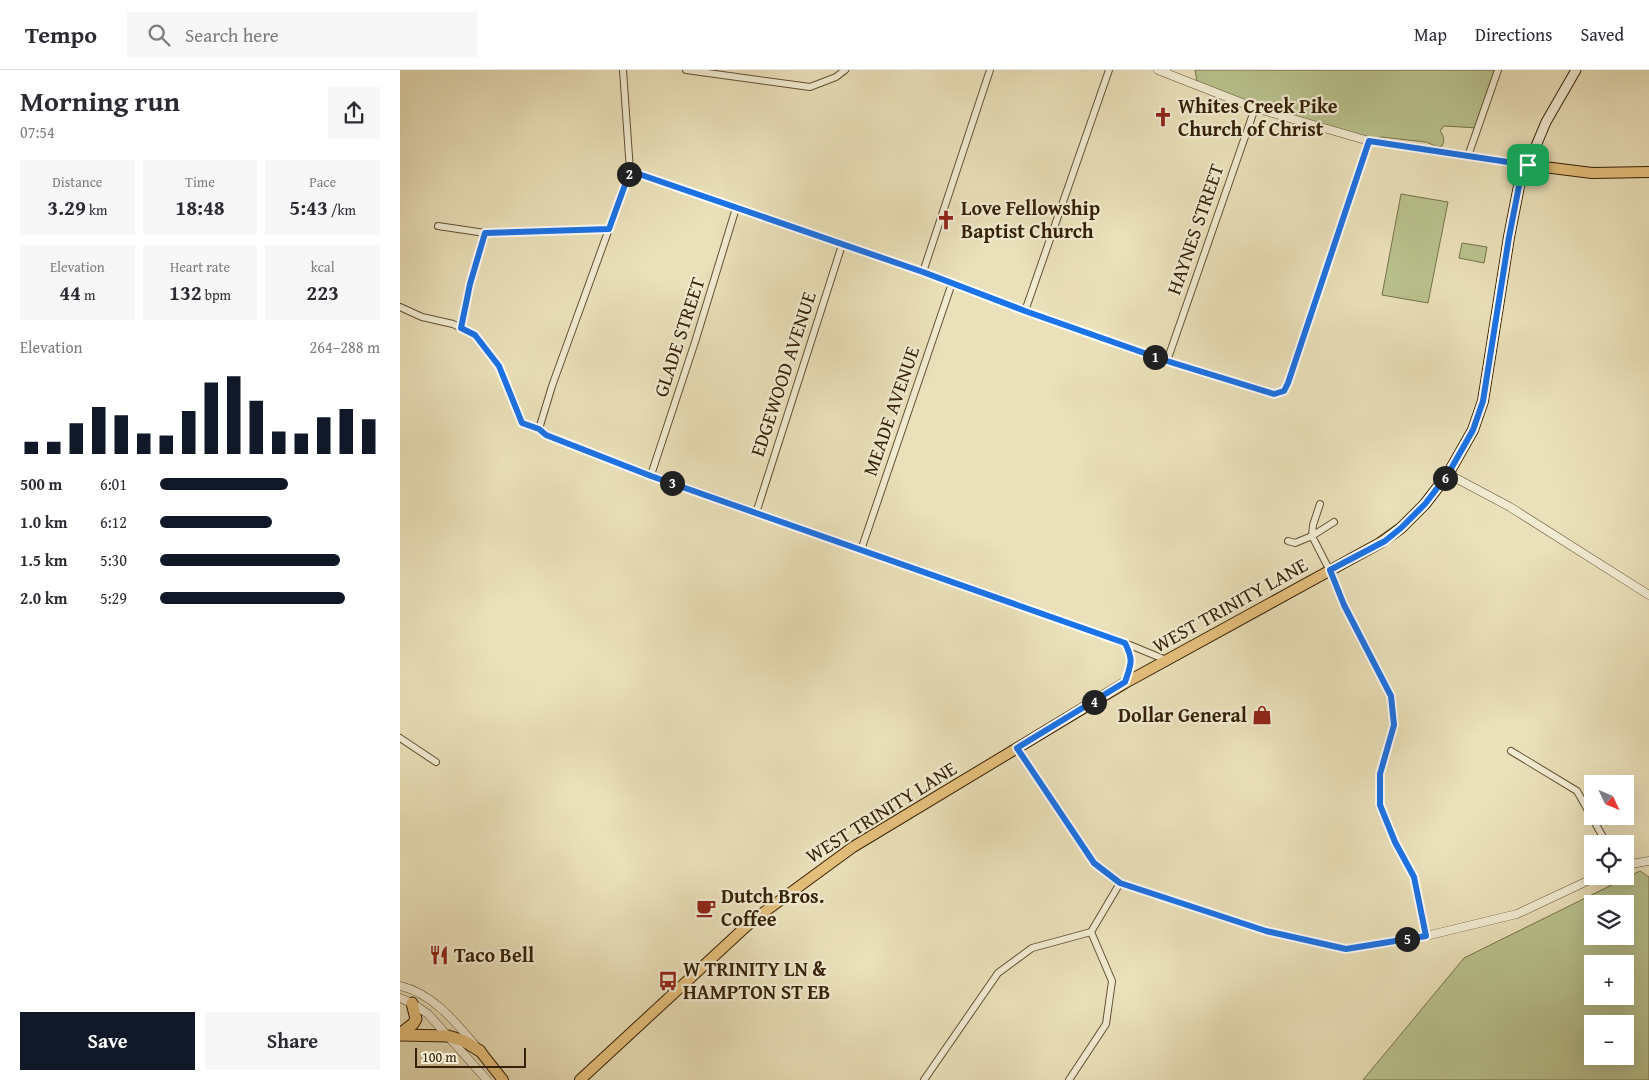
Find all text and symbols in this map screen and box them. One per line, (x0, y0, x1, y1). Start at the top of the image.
search box (127, 12, 477, 57)
text: Tempo (25, 17, 97, 52)
icon: search (145, 21, 173, 49)
text: Search here (185, 21, 279, 49)
text: Map (1414, 21, 1447, 48)
text: Directions (1475, 21, 1552, 48)
text: Saved (1580, 21, 1624, 48)
text: Morning run (20, 80, 180, 121)
button: share (328, 87, 380, 139)
place label: Whites Creek Pike Church of Christ (1178, 91, 1338, 143)
church icon: Whites Creek Pike Church of Christ (1152, 106, 1174, 128)
text: 07:54 (20, 120, 55, 144)
pin (1507, 144, 1549, 186)
icon: arrive (1514, 151, 1542, 179)
street label: HAYNES STREET (1159, 159, 1231, 298)
pin: 2 (616, 162, 642, 186)
text: 2 (626, 164, 633, 184)
text: Distance (52, 172, 102, 192)
text: Time (185, 172, 215, 192)
text: Pace (309, 172, 336, 192)
text: 3.29 (47, 192, 86, 223)
text: 18:48 (175, 192, 225, 223)
text: 5:43 (289, 192, 328, 223)
place label: Love Fellowship Baptist Church (961, 193, 1100, 245)
text: km (86, 200, 107, 220)
text: /km (328, 200, 356, 220)
church icon: Love Fellowship Baptist Church (935, 209, 957, 231)
text: Elevation (50, 257, 105, 277)
text: Heart rate (170, 257, 230, 277)
text: kcal (311, 257, 335, 277)
street label: GLADE STREET (646, 273, 712, 400)
text: 44 (59, 277, 81, 308)
text: 132 (169, 277, 202, 308)
text: 223 (306, 277, 339, 308)
text: m (81, 285, 95, 305)
text: bpm (202, 285, 231, 305)
street label: EDGEWOOD AVENUE (742, 288, 823, 460)
text: Elevation (20, 335, 83, 359)
text: 264–288 m (310, 335, 380, 359)
street label: MEADE AVENUE (855, 342, 926, 480)
pin: 1 (1142, 344, 1168, 370)
text: 1 (1152, 347, 1159, 367)
pin: 6 (1432, 466, 1458, 490)
text: 6 (1442, 468, 1449, 488)
pin: 3 (660, 470, 684, 496)
text: 500 m (20, 472, 62, 496)
text: 6:01 (100, 472, 127, 496)
text: 3 (669, 473, 676, 493)
text: 1.0 km (20, 510, 67, 534)
text: 6:12 (100, 510, 127, 534)
text: 1.5 km (20, 548, 67, 572)
text: 5:30 (100, 548, 127, 572)
street label: WEST TRINITY LANE (1147, 550, 1313, 659)
text: 2.0 km (20, 586, 67, 610)
text: 5:29 (100, 586, 127, 610)
pin: 4 (1082, 690, 1106, 714)
text: 4 (1091, 692, 1098, 712)
place label: Dollar General (1118, 700, 1247, 729)
shop icon: Dollar General (1251, 704, 1273, 726)
street label: WEST TRINITY LANE (800, 753, 962, 870)
north arrow (1584, 775, 1634, 825)
map controls (1584, 775, 1634, 1065)
button: locate (1584, 835, 1634, 885)
place label: Dutch Bros. Coffee (721, 881, 824, 933)
button: layers (1584, 895, 1634, 945)
cafe icon: Dutch Bros. Coffee (695, 897, 717, 919)
pin: 5 (1394, 926, 1420, 952)
text: 5 (1404, 929, 1411, 949)
place label: Taco Bell (454, 940, 534, 969)
restaurant icon: Taco Bell (428, 944, 450, 966)
place label: W TRINITY LN & HAMPTON ST EB (683, 954, 830, 1006)
button: + (1584, 955, 1634, 1005)
bus stop icon: W TRINITY LN & HAMPTON ST EB (657, 970, 679, 992)
button: Save (20, 1012, 195, 1070)
button: Share (205, 1012, 380, 1070)
button: − (1584, 1015, 1634, 1065)
scale bar (415, 1045, 526, 1068)
text: 100 m (422, 1047, 457, 1067)

